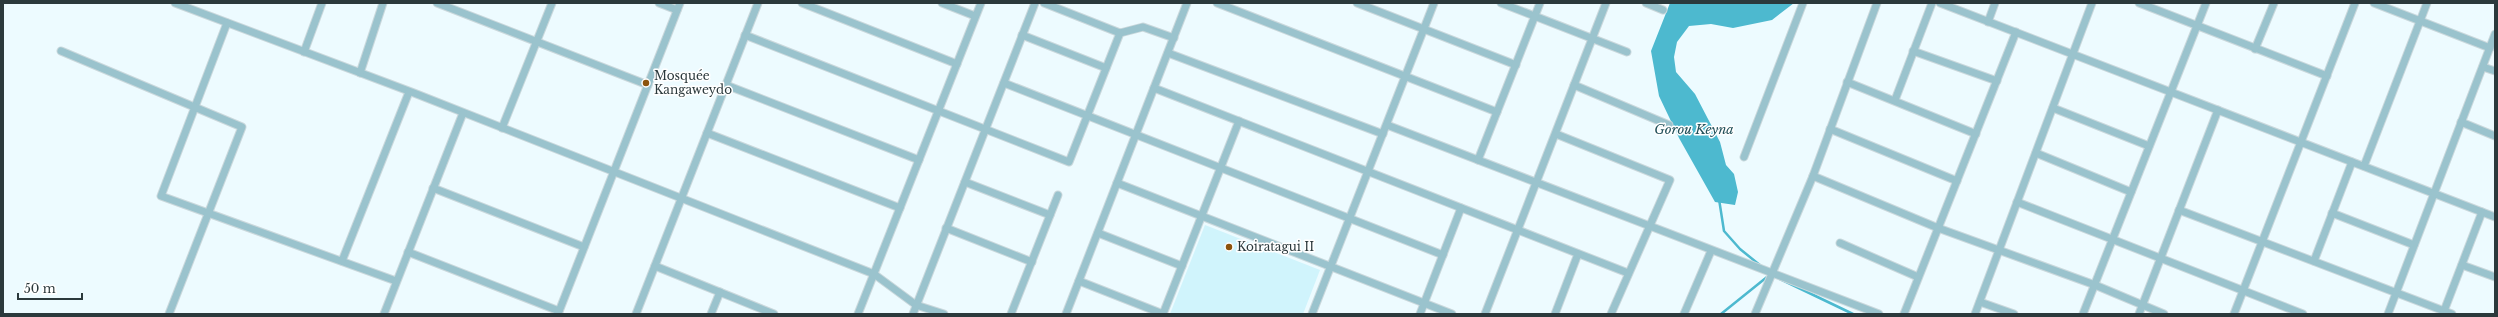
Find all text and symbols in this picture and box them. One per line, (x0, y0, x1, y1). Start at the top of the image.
place label: Mosquée Kangaweydo (654, 68, 732, 97)
marker: Mosquée Kangaweydo (641, 78, 651, 88)
water label: Gorou Keyna (1654, 121, 1734, 138)
place label: Koiratagui II (1237, 239, 1314, 254)
marker: Koiratagui II (1224, 242, 1234, 252)
scale bar (18, 275, 82, 301)
text: 50 m (24, 281, 56, 296)

